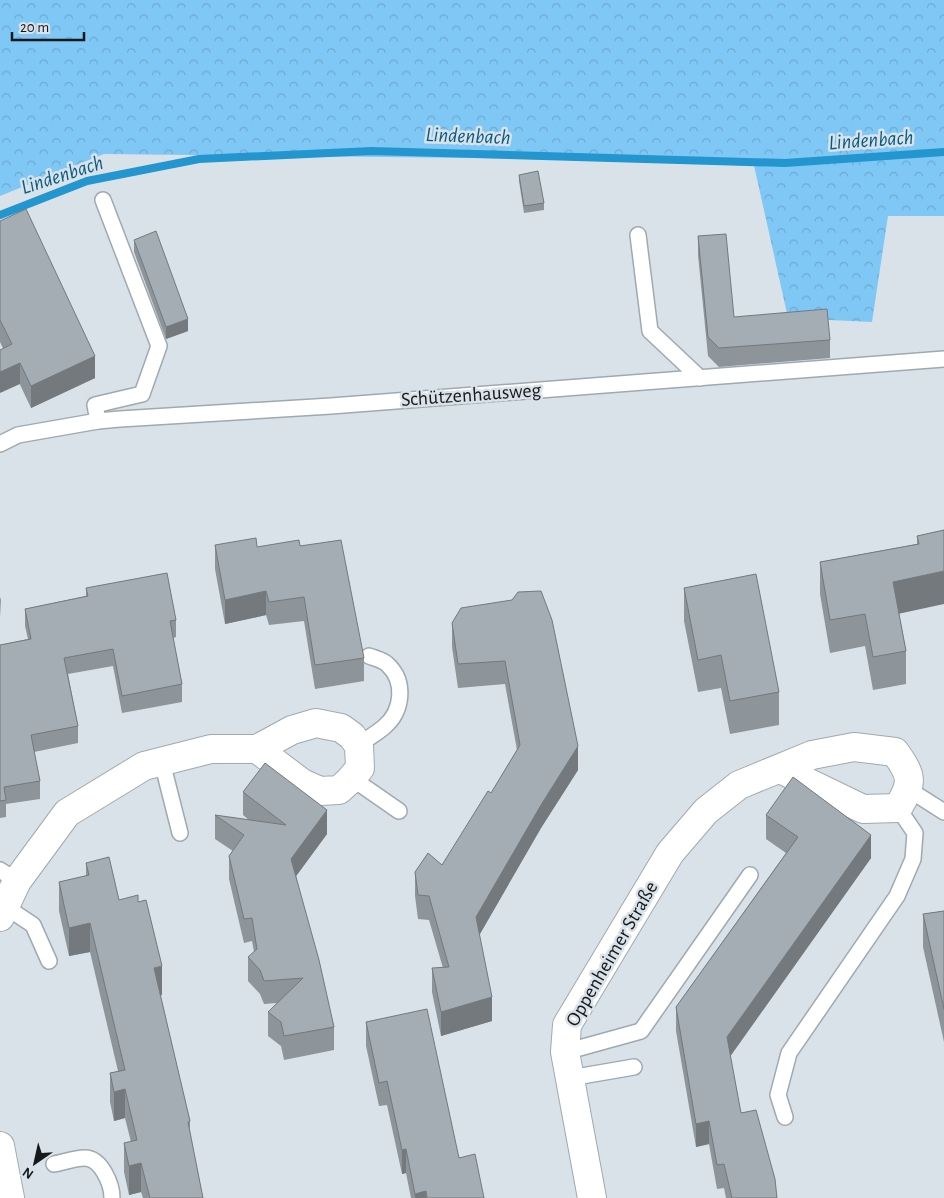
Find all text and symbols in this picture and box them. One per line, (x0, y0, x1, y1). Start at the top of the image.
scale bar (12, 10, 85, 42)
text: 20 m (20, 20, 49, 35)
water label: Lindenbach (425, 124, 511, 148)
water label: Lindenbach (828, 127, 914, 153)
water label: Lindenbach (18, 152, 106, 198)
street label: Schützenhausweg (400, 380, 542, 410)
street label: Oppenheimer Straße (562, 878, 662, 1030)
north arrow (10, 1138, 60, 1188)
text: N (20, 1164, 36, 1181)

